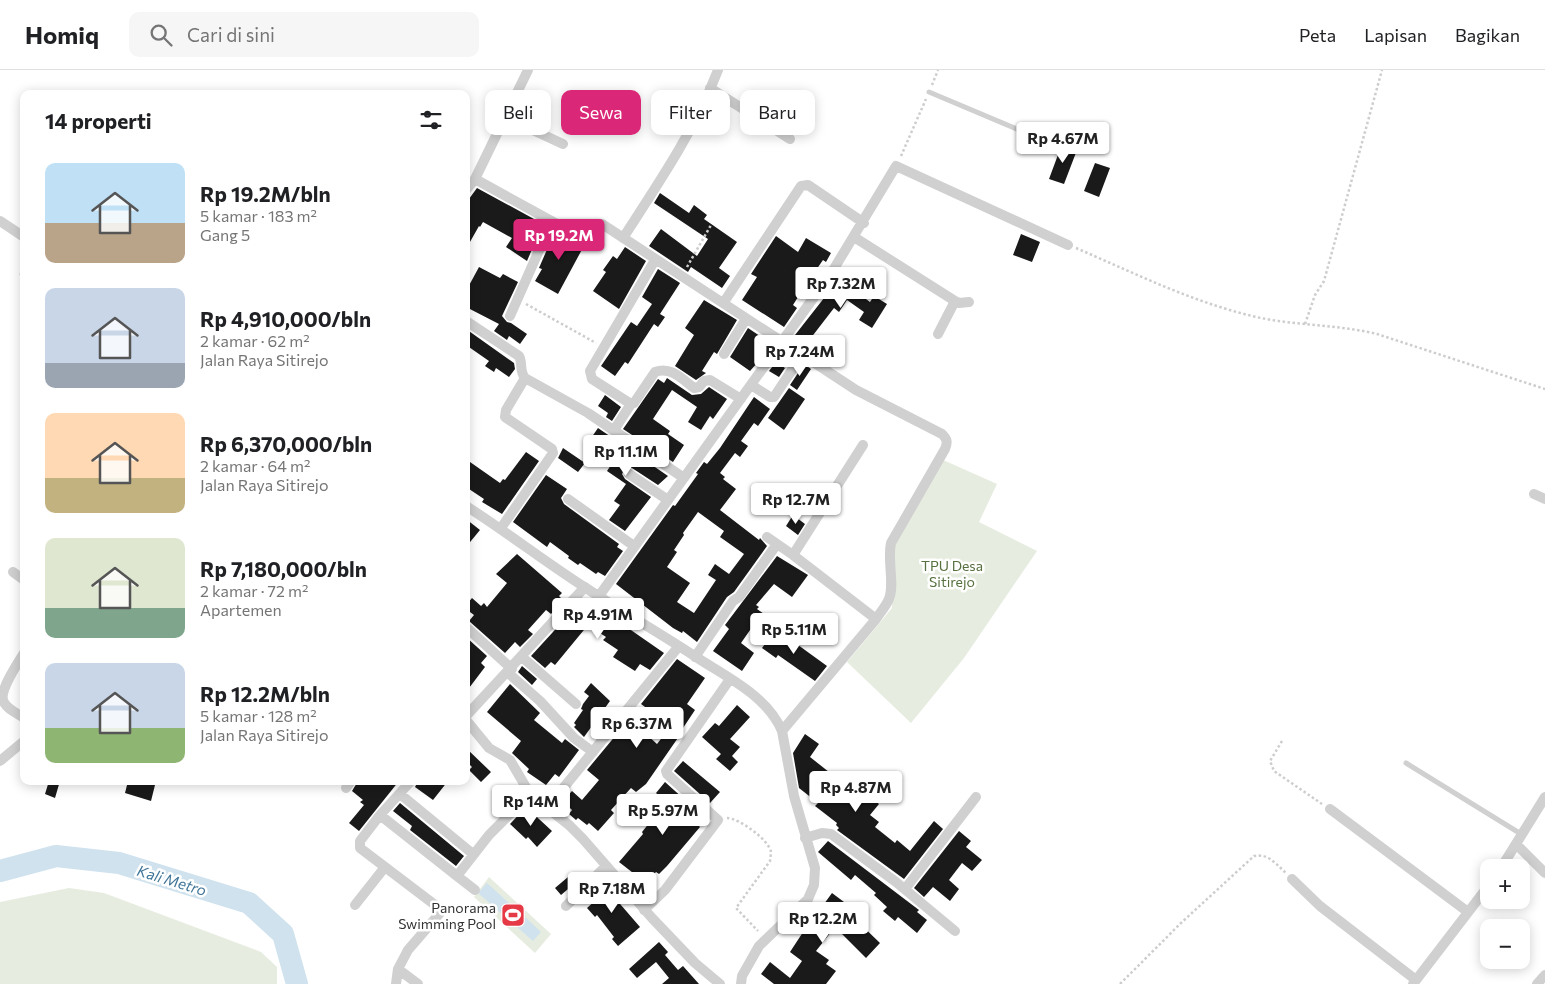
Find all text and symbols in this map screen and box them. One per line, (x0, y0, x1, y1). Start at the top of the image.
search box (129, 12, 479, 57)
text: Homiq (25, 20, 99, 49)
icon: search (147, 21, 175, 49)
text: Cari di sini (187, 23, 275, 46)
text: Peta (1299, 24, 1336, 46)
text: Lapisan (1364, 24, 1427, 46)
text: Bagikan (1455, 24, 1520, 46)
chip: Beli (485, 90, 551, 135)
chip: Sewa (561, 90, 641, 135)
chip: Filter (651, 90, 730, 135)
chip: Baru (740, 90, 815, 135)
icon: filters (417, 106, 445, 134)
text: 14 properti (45, 108, 152, 133)
pin: Rp 4.67M (1011, 122, 1115, 164)
text: Rp 4.67M (1027, 128, 1099, 147)
text: Rp 19.2M/bln (200, 181, 331, 206)
icon: home (85, 183, 145, 243)
text: 5 kamar · 183 m² (200, 206, 317, 225)
pin: Rp 19.2M (507, 218, 611, 261)
text: Gang 5 (200, 225, 250, 244)
text: Rp 19.2M (524, 225, 594, 244)
pin: Rp 7.32M (789, 266, 893, 309)
text: Rp 7.32M (806, 273, 876, 292)
text: Rp 4,910,000/bln (200, 306, 371, 331)
icon: home (85, 308, 145, 368)
text: 2 kamar · 62 m² (200, 331, 310, 350)
pin: Rp 7.24M (748, 334, 852, 377)
text: Rp 7.24M (765, 341, 835, 360)
text: Jalan Raya Sitirejo (200, 350, 328, 369)
text: Rp 6,370,000/bln (200, 431, 372, 456)
icon: home (85, 433, 145, 493)
pin: Rp 11.1M (574, 434, 678, 477)
text: Rp 11.1M (594, 441, 658, 460)
text: 2 kamar · 64 m² (200, 456, 310, 475)
text: Jalan Raya Sitirejo (200, 475, 328, 494)
pin: Rp 12.7M (744, 482, 848, 525)
text: Rp 12.7M (762, 489, 830, 508)
text: Rp 7,180,000/bln (200, 556, 367, 581)
park label: TPU Desa Sitirejo (921, 557, 983, 590)
icon: home (85, 558, 145, 618)
text: 2 kamar · 72 m² (200, 581, 308, 600)
pin: Rp 4.91M (546, 598, 650, 640)
text: Apartemen (200, 600, 282, 619)
text: Rp 4.91M (563, 604, 633, 623)
pin: Rp 5.11M (742, 612, 846, 655)
text: Rp 5.11M (761, 619, 827, 638)
text: Rp 12.2M/bln (200, 681, 330, 706)
icon: home (85, 683, 145, 743)
text: 5 kamar · 128 m² (200, 706, 317, 725)
pin: Rp 6.37M (585, 706, 689, 749)
text: Rp 6.37M (602, 713, 672, 732)
text: Jalan Raya Sitirejo (200, 725, 328, 744)
pin: Rp 4.87M (804, 770, 908, 813)
text: Rp 4.87M (820, 777, 892, 796)
pin: Rp 14M (490, 784, 572, 827)
text: Rp 14M (503, 791, 559, 810)
pin: Rp 5.97M (611, 794, 715, 836)
text: Rp 5.97M (628, 800, 698, 819)
map controls (1480, 859, 1530, 969)
button: + (1480, 859, 1530, 909)
water label: Kali Metro (135, 861, 209, 899)
pin: Rp 7.18M (560, 872, 664, 914)
text: Rp 7.18M (579, 878, 645, 897)
place label: Panorama Swimming Pool (398, 899, 496, 932)
sports icon: Panorama Swimming Pool (500, 902, 526, 928)
pin: Rp 12.2M (771, 902, 875, 944)
text: Rp 12.2M (789, 908, 857, 927)
button: − (1480, 919, 1530, 969)

